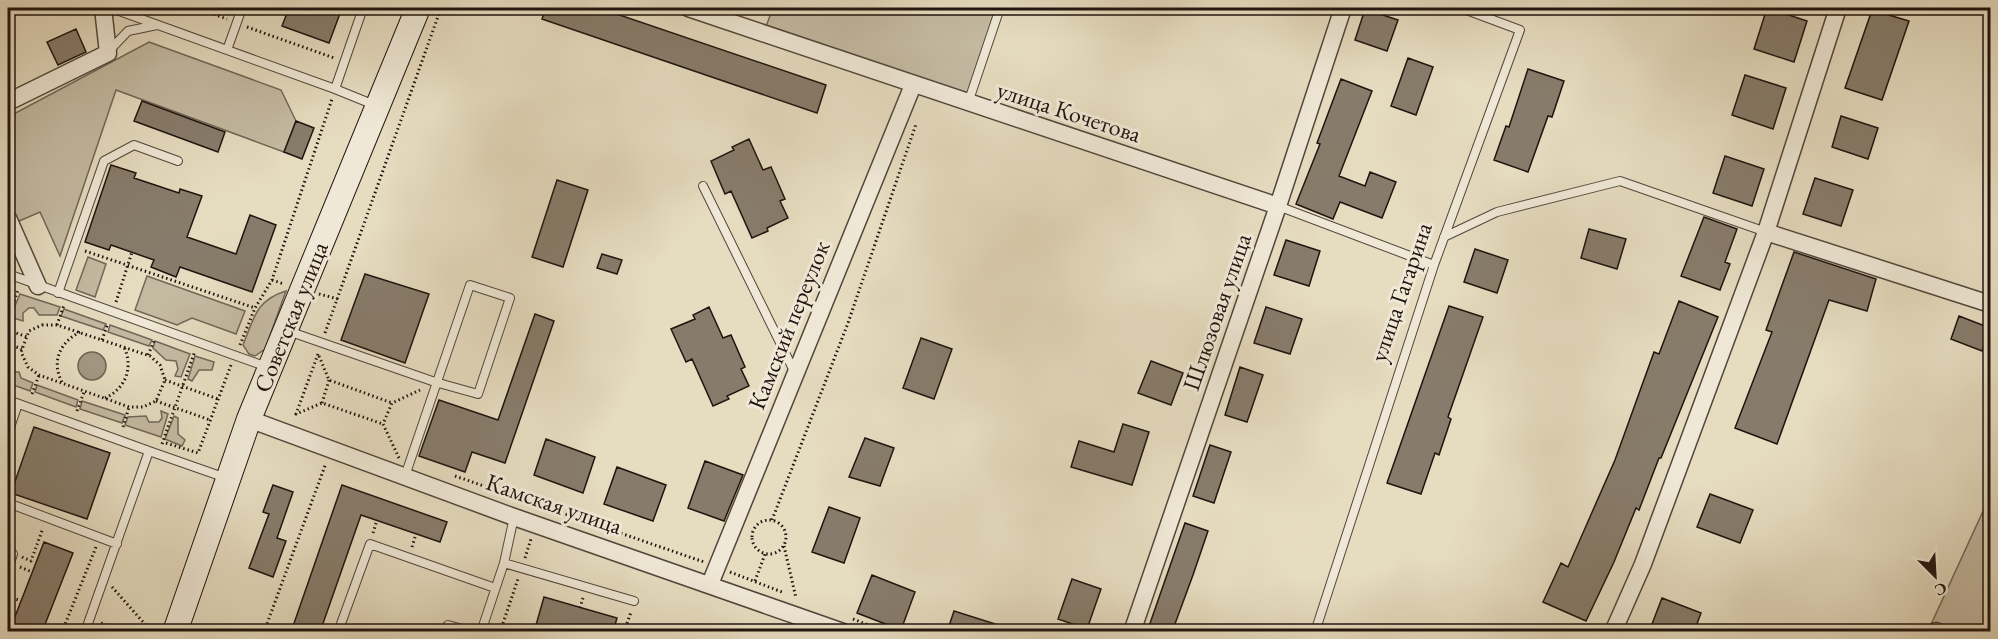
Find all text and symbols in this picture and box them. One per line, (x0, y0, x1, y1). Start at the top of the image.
street label: улица Кочетова (993, 74, 1146, 150)
street label: улица Гагарина (1362, 218, 1439, 366)
street label: Шлюзовая улица (1175, 229, 1258, 395)
street label: Камский переулок (741, 235, 837, 414)
street label: Советская улица (246, 236, 335, 397)
street label: Камская улица (482, 466, 627, 541)
north arrow (1905, 546, 1965, 606)
text: С (1931, 577, 1950, 601)

